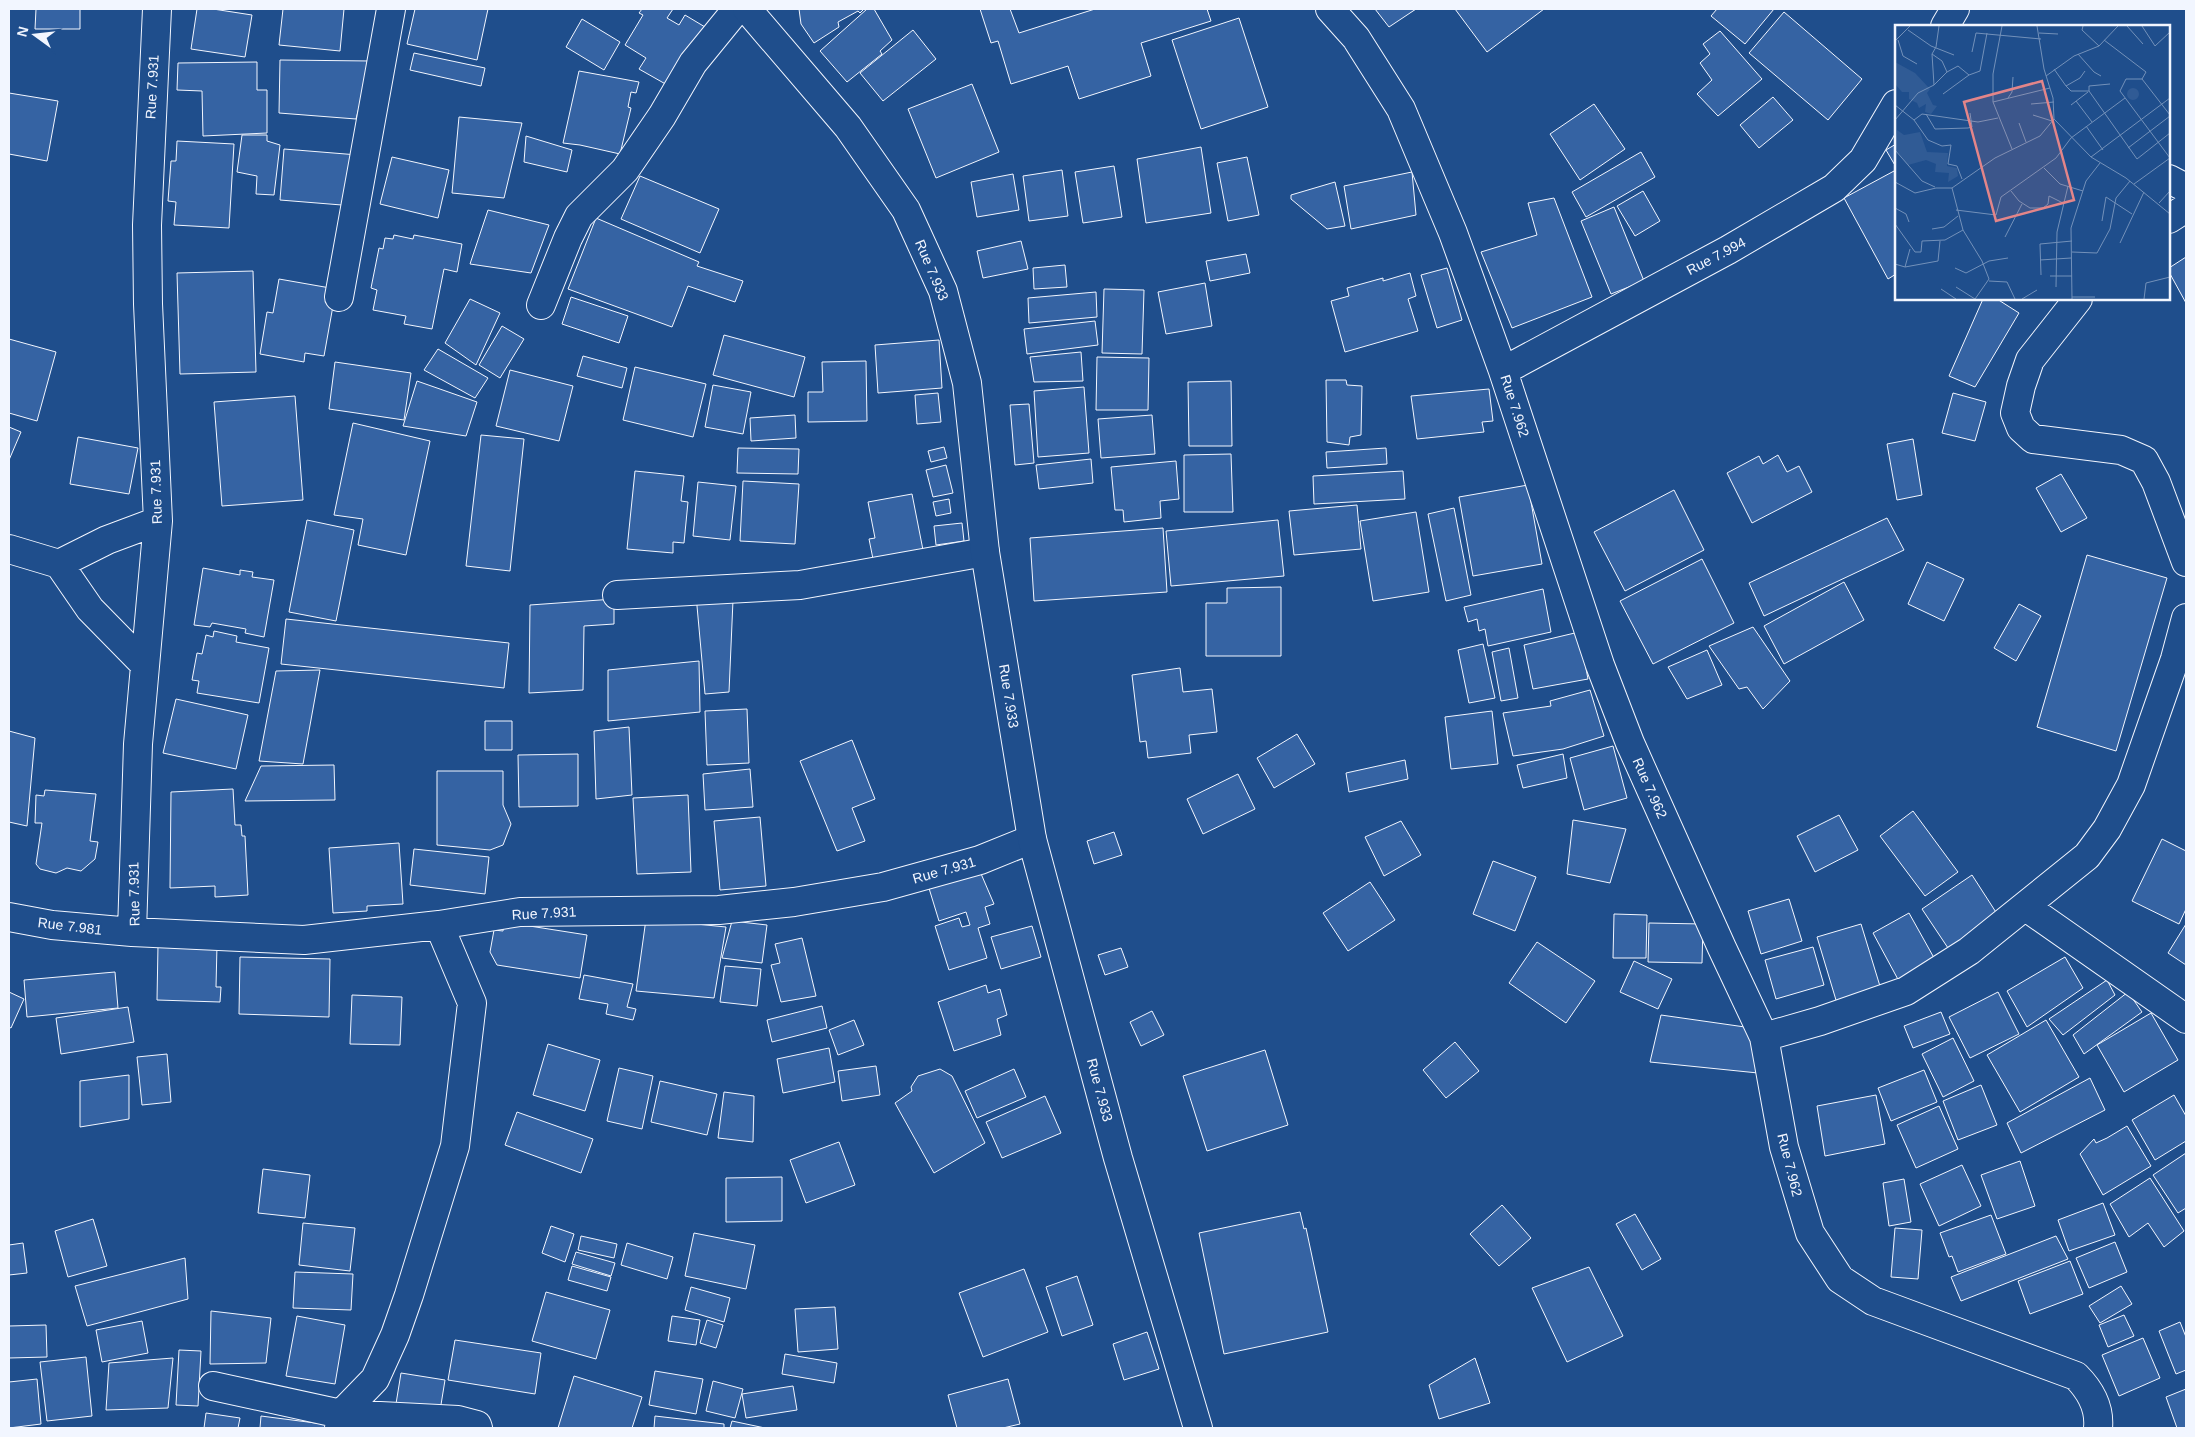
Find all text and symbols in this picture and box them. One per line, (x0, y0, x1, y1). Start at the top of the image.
north arrow (10, 10, 60, 60)
text: N (13, 25, 31, 39)
inset map (1895, 25, 2170, 300)
street label: Rue 7.931 (142, 54, 162, 120)
street label: Rue 7.994 (1684, 234, 1748, 278)
street label: Rue 7.933 (912, 237, 952, 303)
street label: Rue 7.962 (1497, 373, 1533, 439)
street label: Rue 7.931 (147, 459, 165, 525)
street label: Rue 7.933 (996, 663, 1022, 729)
street label: Rue 7.962 (1630, 755, 1671, 821)
street label: Rue 7.931 (911, 853, 977, 887)
street label: Rue 7.931 (125, 861, 143, 926)
street label: Rue 7.931 (511, 903, 577, 923)
street label: Rue 7.981 (37, 914, 103, 938)
street label: Rue 7.933 (1084, 1057, 1116, 1123)
street label: Rue 7.962 (1774, 1132, 1806, 1198)

